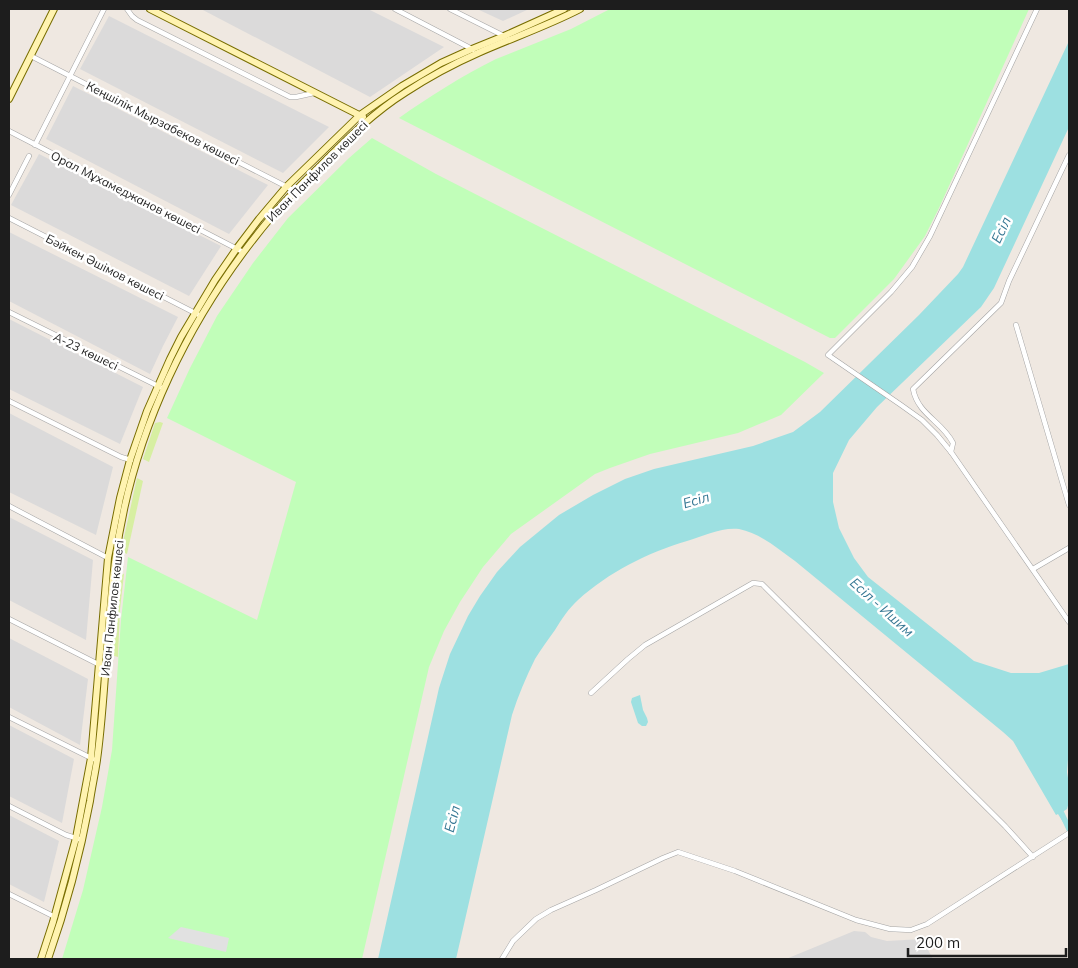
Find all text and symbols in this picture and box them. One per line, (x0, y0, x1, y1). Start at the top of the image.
street label: Кеңшілік Мырзабеков көшесі (84, 78, 242, 168)
street label: Иван Панфилов көшесі (263, 117, 371, 225)
street label: Орал Мұхамеджанов көшесі (48, 148, 204, 236)
water label: Есіл (987, 214, 1015, 246)
street label: Бәйкен Әшімов көшесі (43, 231, 167, 303)
street label: А-23 көшесі (51, 329, 121, 373)
water label: Есіл (681, 488, 711, 512)
street label: Иван Панфилов көшесі (97, 539, 127, 677)
water label: Есіл - Ишим (846, 574, 918, 640)
water label: Есіл (440, 804, 464, 834)
scale bar (908, 926, 1066, 958)
text: 200 m (916, 933, 960, 952)

